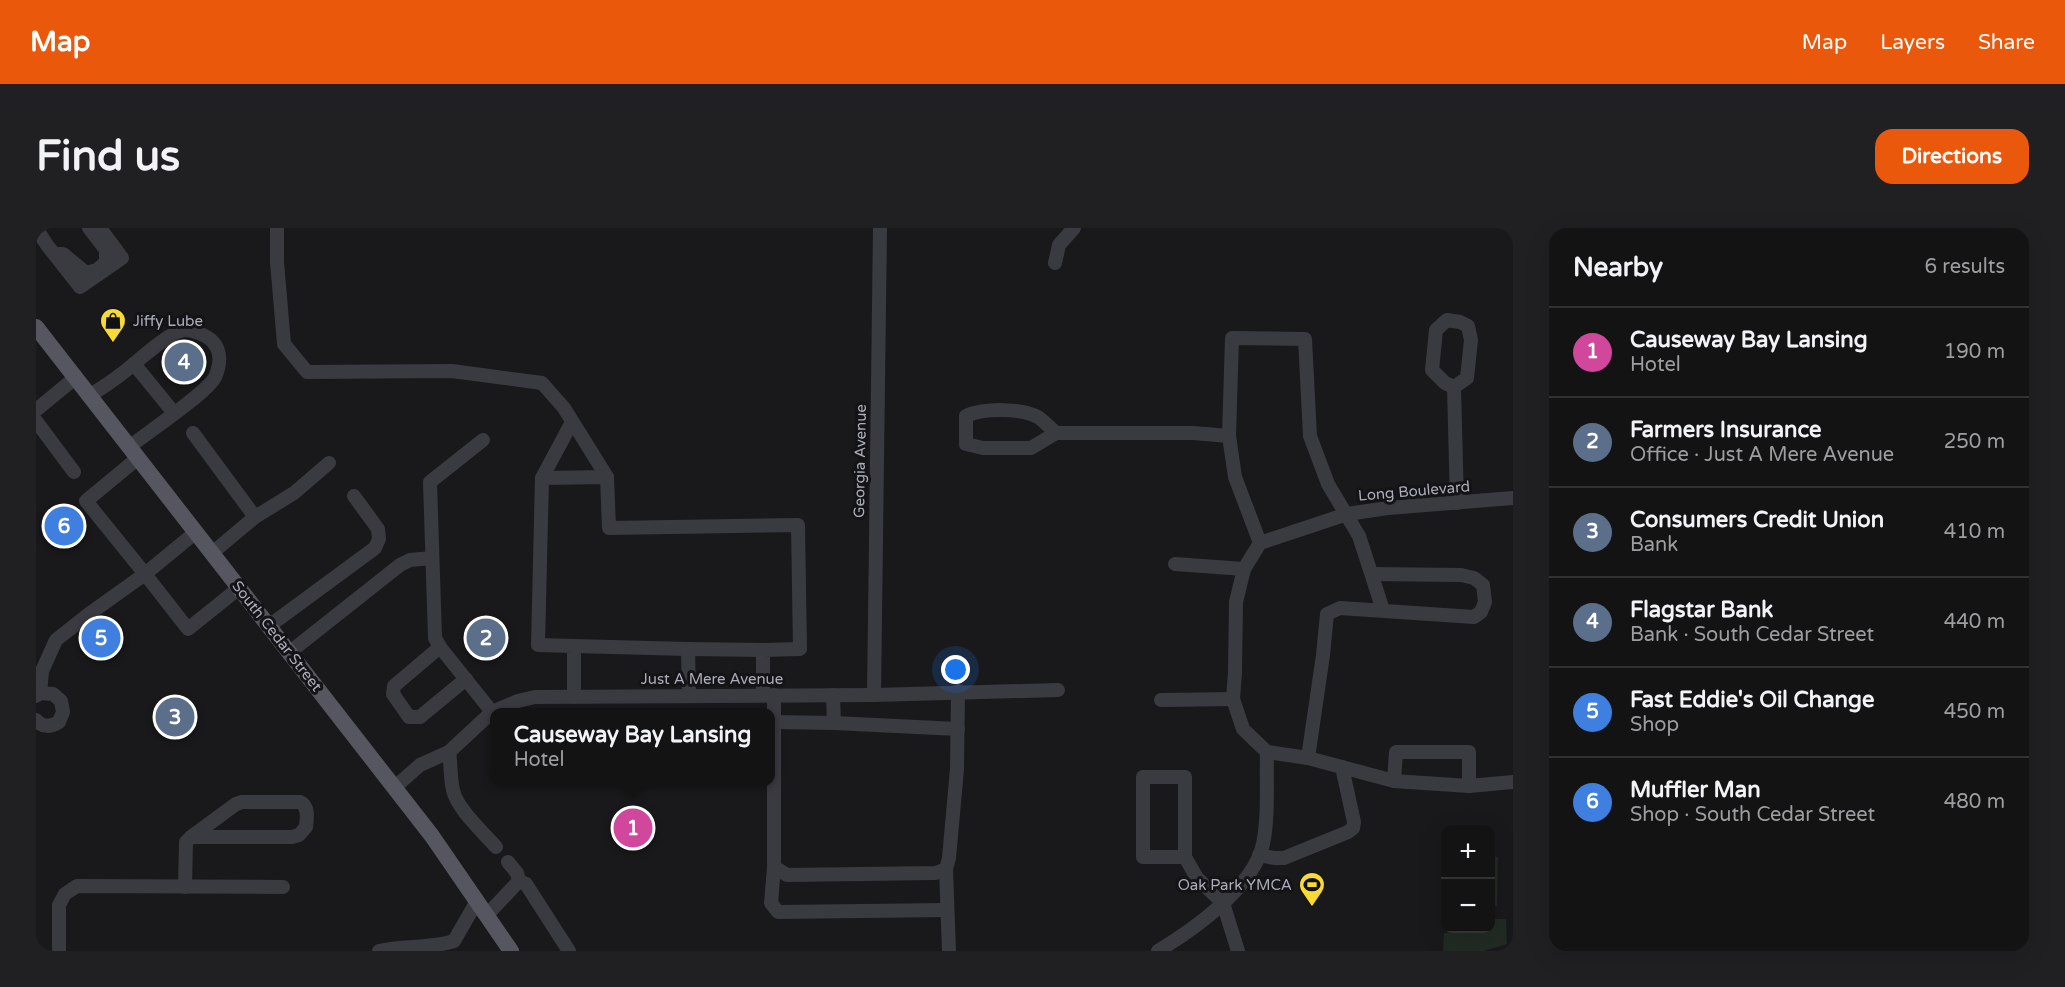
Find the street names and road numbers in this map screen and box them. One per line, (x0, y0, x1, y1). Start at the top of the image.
street label: Georgia Avenue (850, 404, 870, 518)
street label: Long Boulevard (1357, 477, 1471, 505)
street label: South Cedar Street (228, 577, 326, 695)
street label: Just A Mere Avenue (641, 670, 783, 688)

